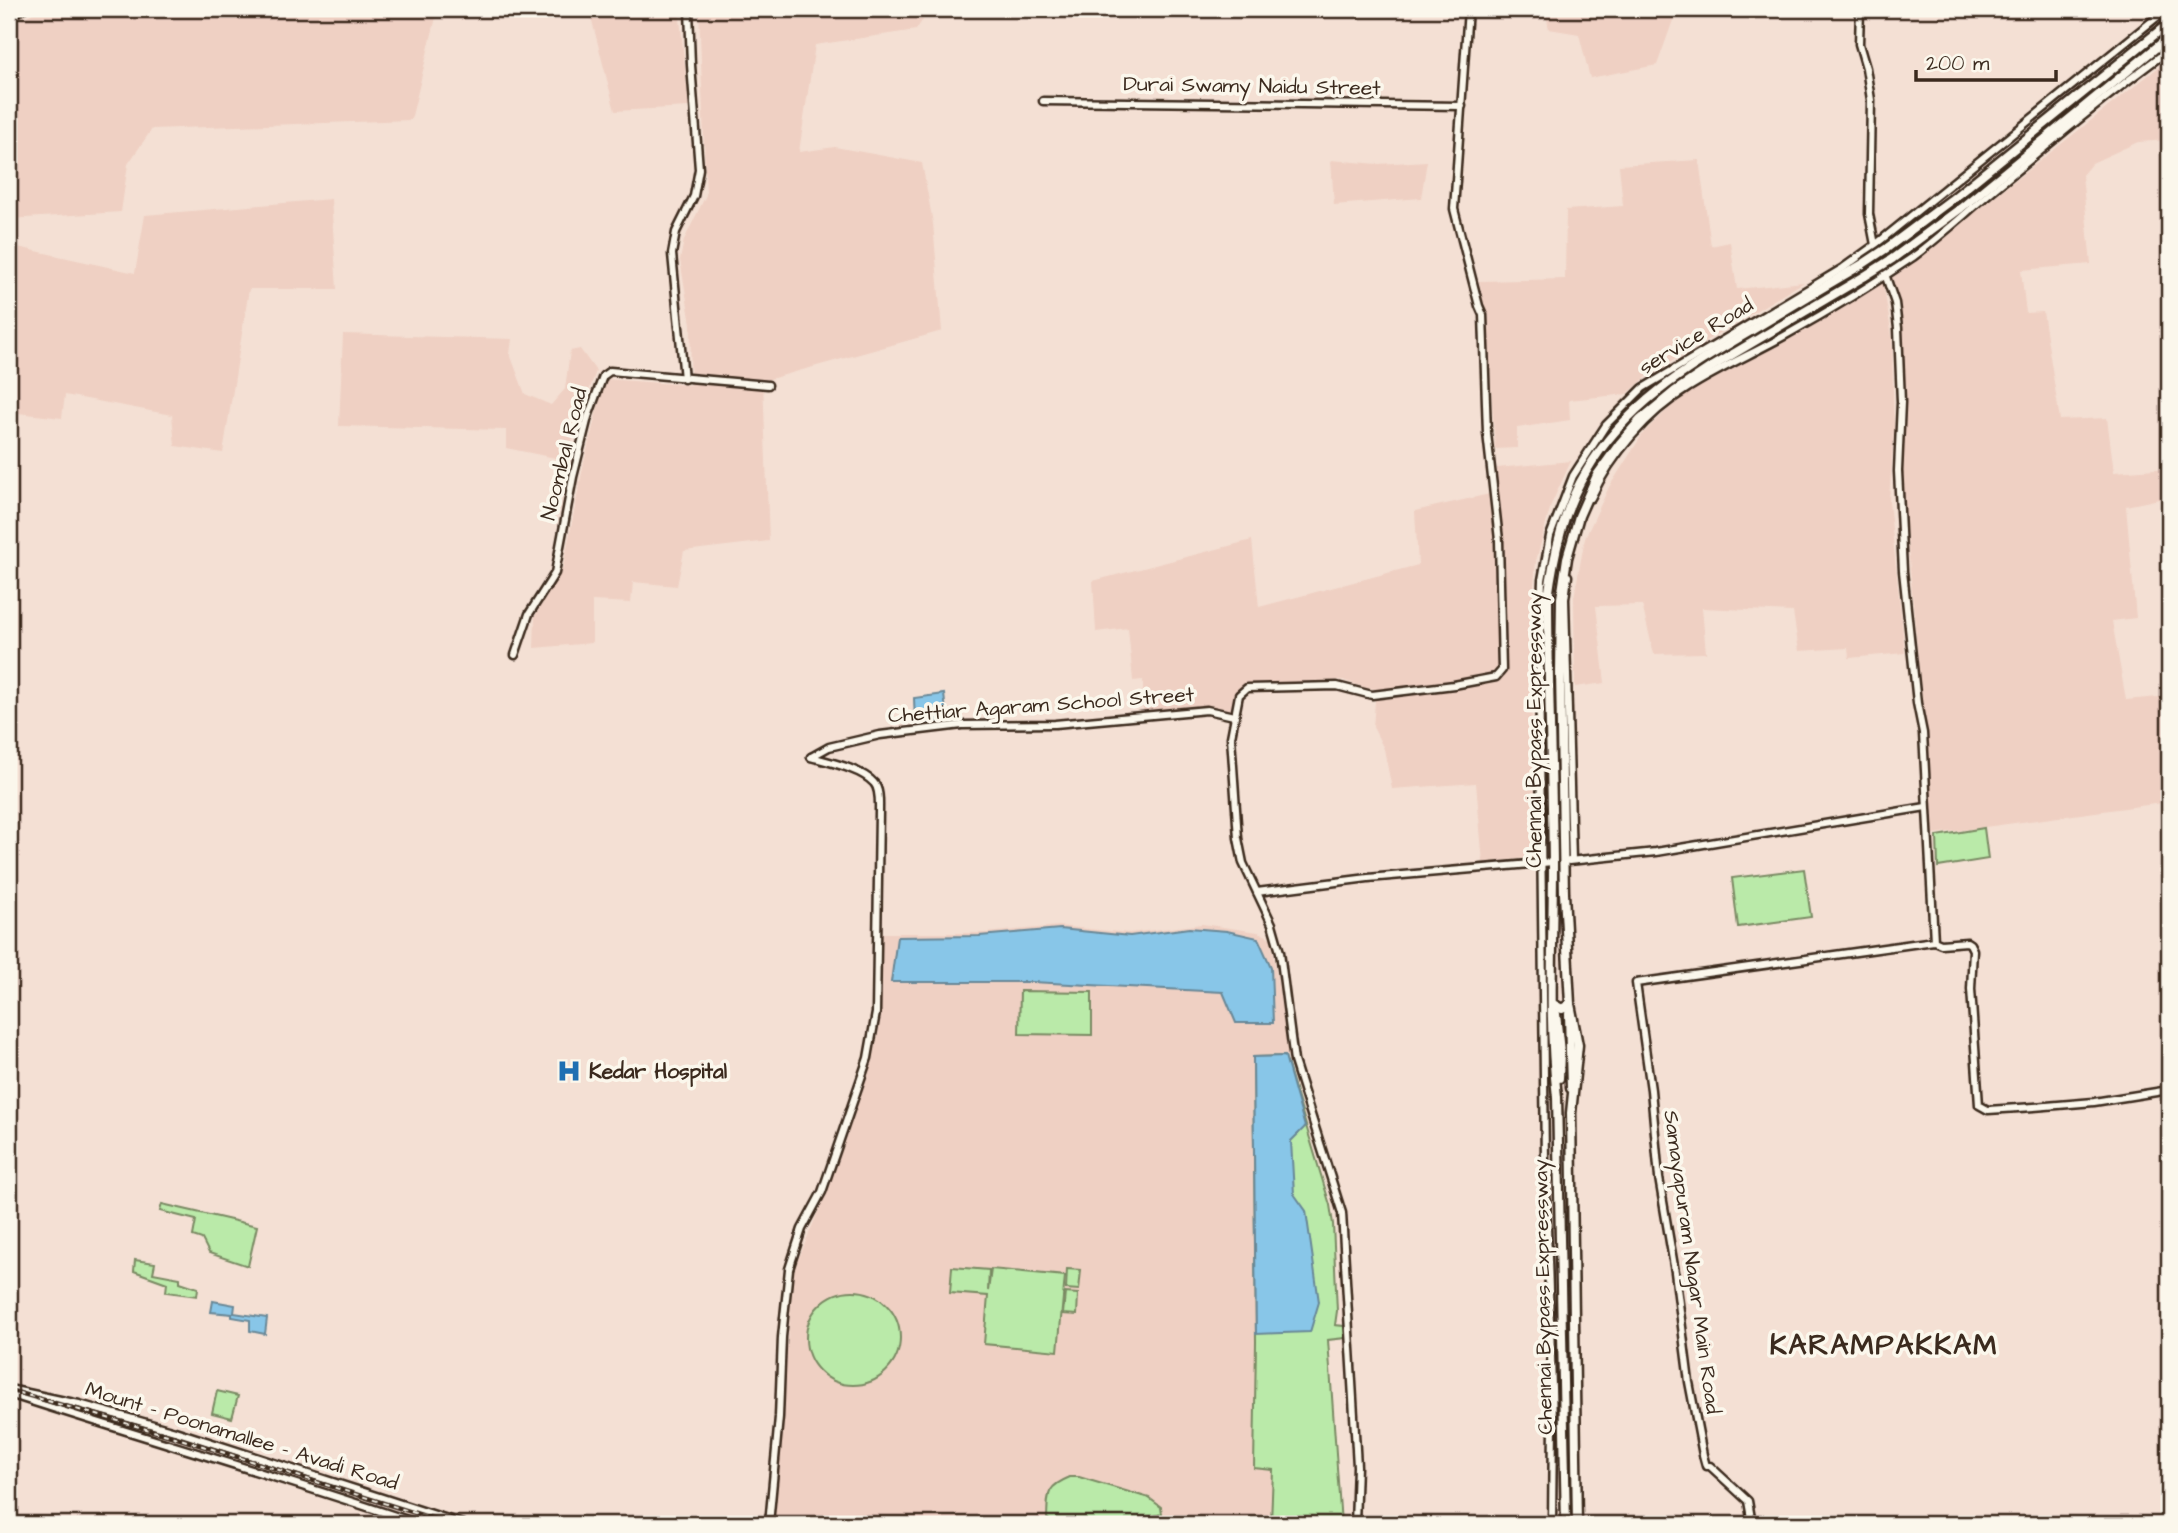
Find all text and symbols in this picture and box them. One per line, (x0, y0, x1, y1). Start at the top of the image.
scale bar (1916, 38, 2056, 82)
text: 200 m (1926, 49, 1990, 78)
street label: Durai Swamy Naidu Street (1123, 69, 1381, 105)
street label: service Road (1633, 290, 1759, 382)
street label: Noombal Road (534, 385, 595, 523)
street label: Chennai Bypass Expressway (1520, 592, 1551, 868)
street label: Chettiar Agaram School Street (887, 680, 1196, 732)
hospital icon: Kedar Hospital (555, 1057, 583, 1085)
place label: Kedar Hospital (589, 1057, 728, 1087)
street label: Samayapuram Nagar Main Road (1654, 1108, 1728, 1416)
street label: Chennai Bypass Expressway (1526, 1159, 1562, 1435)
district label: KARAMPAKKAM (1770, 1326, 1998, 1365)
street label: Mount - Poonamallee - Avadi Road (82, 1375, 402, 1498)

